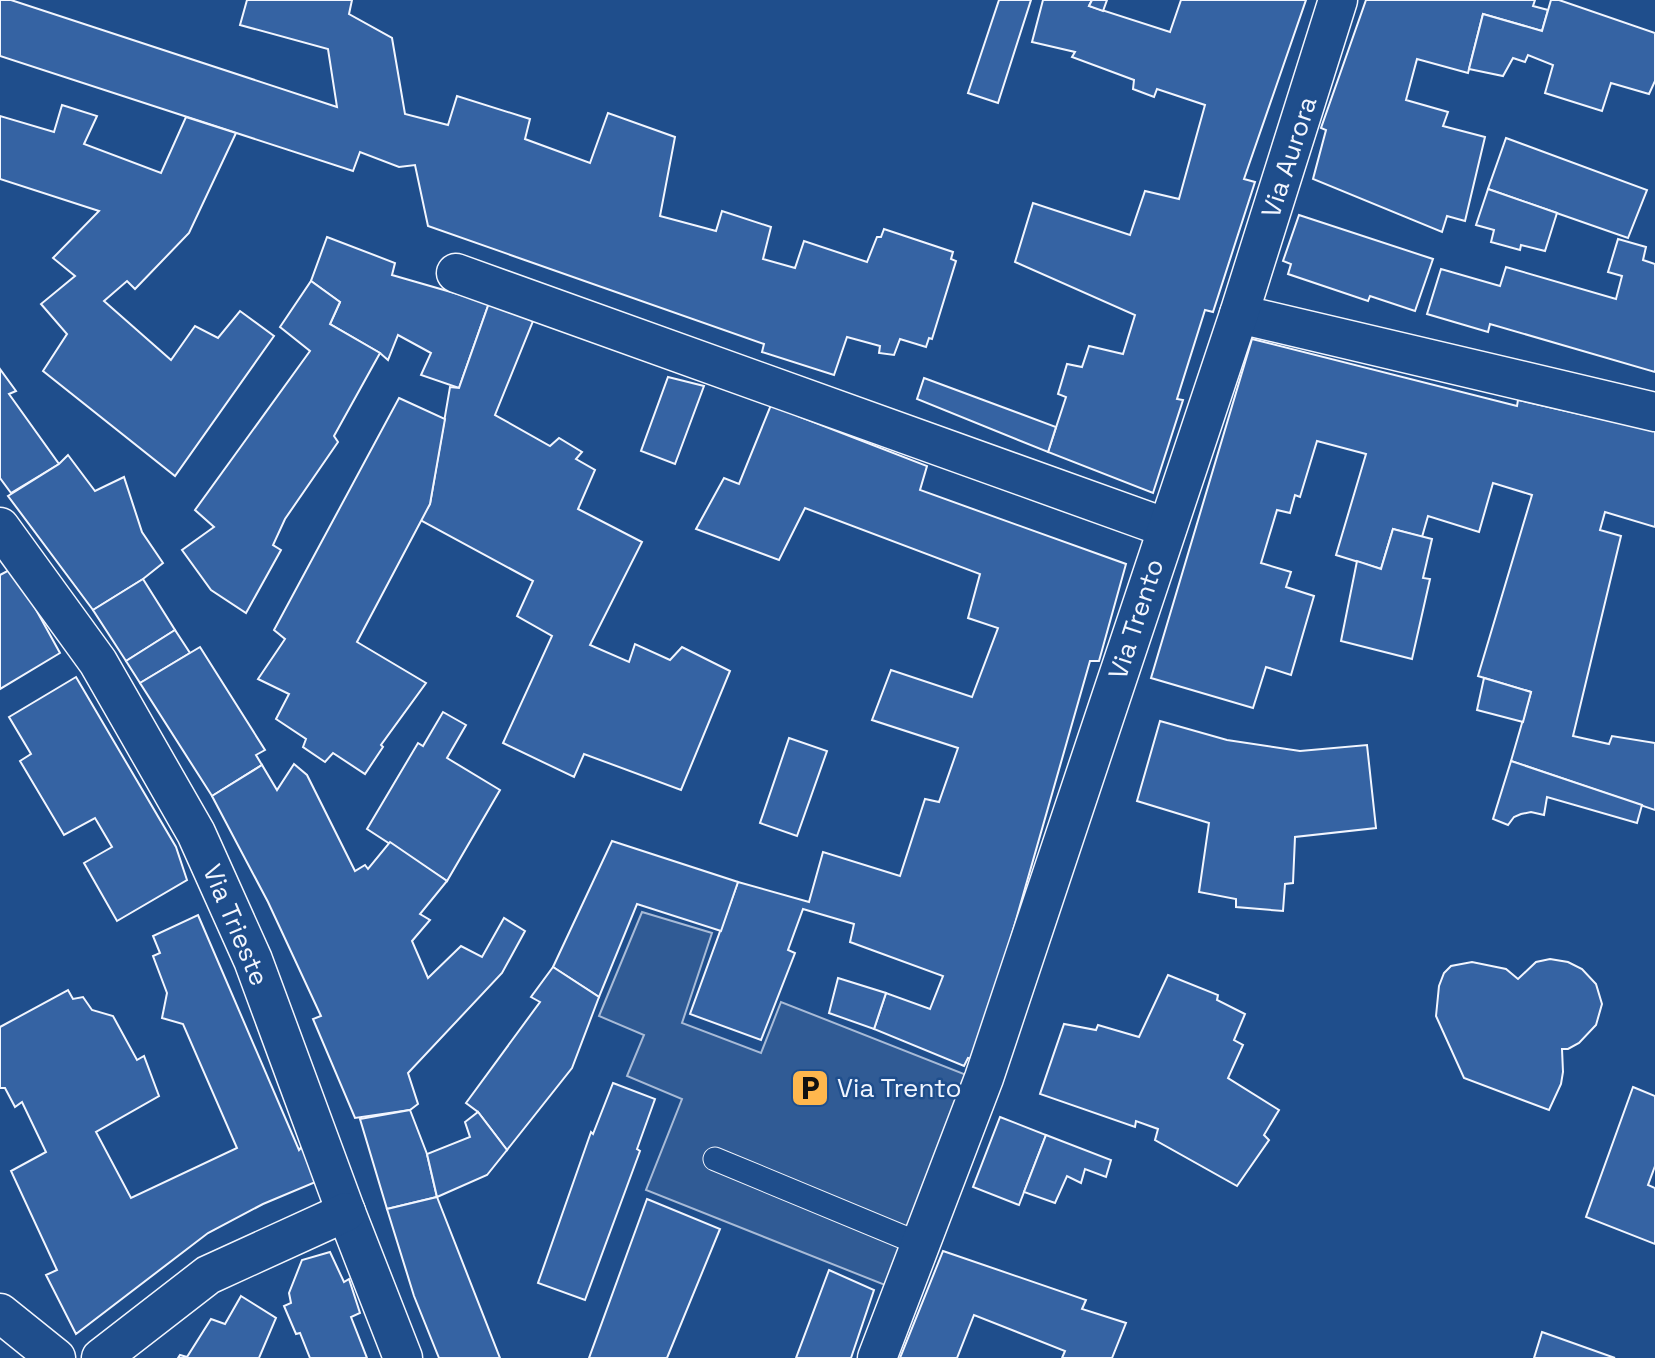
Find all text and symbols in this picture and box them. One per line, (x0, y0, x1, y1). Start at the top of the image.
street label: Via Aurora (1253, 92, 1325, 222)
street label: Via Trento (1101, 554, 1171, 684)
street label: Via Trieste (195, 859, 277, 991)
parking icon: Via Trento (789, 1067, 831, 1109)
place label: Via Trento (837, 1071, 962, 1105)

